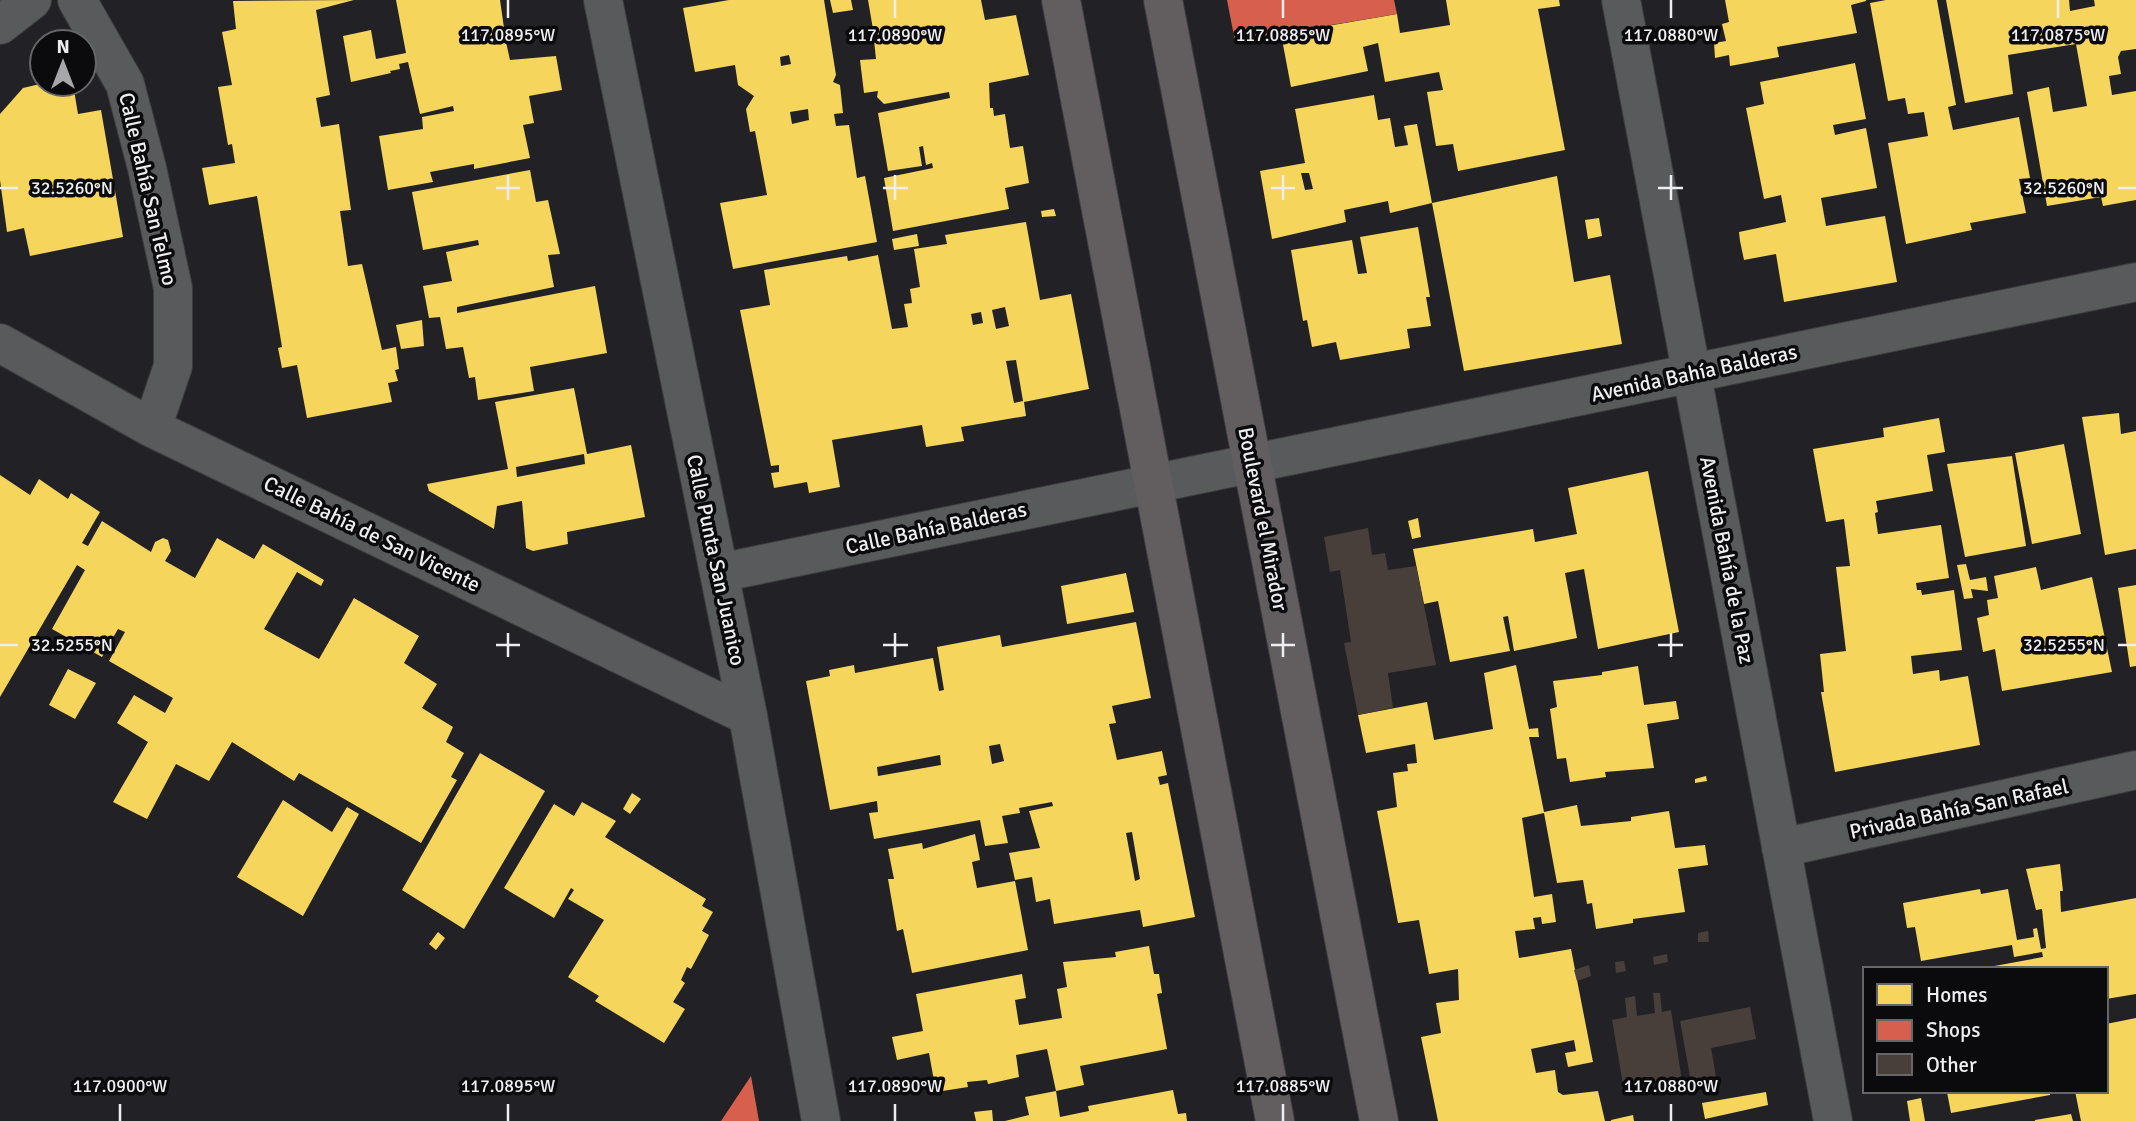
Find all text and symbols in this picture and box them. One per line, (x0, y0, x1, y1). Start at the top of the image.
text: 117.0895°W (461, 24, 555, 46)
text: 117.0890°W (848, 24, 942, 46)
text: 117.0885°W (1236, 24, 1330, 46)
text: 117.0880°W (1624, 24, 1718, 46)
text: 117.0875°W (2011, 24, 2105, 46)
north arrow (28, 28, 98, 98)
text: N (56, 35, 70, 59)
street label: Calle Bahía San Telmo (113, 90, 183, 288)
text: 32.5260°N (31, 177, 113, 199)
text: 32.5260°N (2023, 177, 2105, 199)
street label: Avenida Bahía Balderas (1589, 338, 1799, 408)
street label: Boulevard el Mirador (1232, 425, 1294, 613)
street label: Calle Punta San Juanico (681, 452, 751, 668)
street label: Avenida Bahía de la Paz (1694, 454, 1760, 666)
street label: Calle Bahía de San Vicente (259, 470, 485, 598)
street label: Calle Bahía Balderas (843, 496, 1029, 560)
text: 32.5255°N (31, 634, 113, 656)
text: 32.5255°N (2023, 634, 2105, 656)
street label: Privada Bahía San Rafael (1847, 773, 2071, 845)
legend (1863, 967, 2108, 1093)
text: Homes (1926, 982, 1988, 1008)
text: Shops (1926, 1017, 1980, 1043)
text: Other (1926, 1052, 1977, 1078)
text: 117.0900°W (73, 1075, 167, 1097)
text: 117.0895°W (461, 1075, 555, 1097)
text: 117.0890°W (848, 1075, 942, 1097)
text: 117.0885°W (1236, 1075, 1330, 1097)
text: 117.0880°W (1624, 1075, 1718, 1097)

